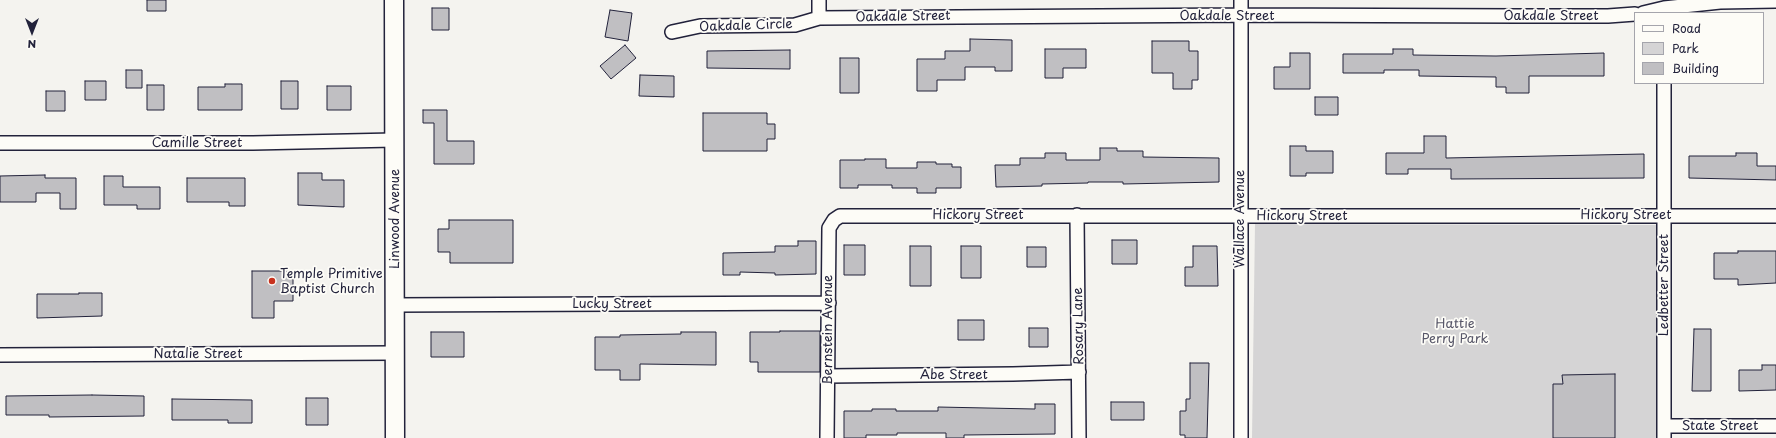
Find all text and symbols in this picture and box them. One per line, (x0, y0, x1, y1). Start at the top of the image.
street label: Oakdale Street (855, 8, 951, 26)
street label: Oakdale Street (1179, 8, 1275, 24)
street label: Oakdale Street (1503, 8, 1599, 24)
north arrow (12, 12, 52, 52)
legend (1634, 12, 1764, 84)
street label: Oakdale Circle (699, 17, 793, 35)
text: Road (1672, 19, 1701, 37)
text: N (28, 36, 36, 53)
text: Park (1672, 39, 1699, 57)
text: Building (1672, 59, 1719, 77)
street label: Camille Street (152, 135, 242, 151)
street label: Linwood Avenue (387, 169, 403, 269)
street label: Wallace Avenue (1232, 170, 1248, 268)
street label: Hickory Street (932, 207, 1024, 223)
street label: Hickory Street (1580, 207, 1672, 223)
street label: Hickory Street (1256, 208, 1348, 224)
street label: Ledbetter Street (1656, 234, 1672, 336)
place label: Temple Primitive Baptist Church (280, 266, 383, 297)
street label: Bernstein Avenue (820, 275, 836, 385)
marker: Temple Primitive Baptist Church (267, 276, 277, 286)
street label: Rosary Lane (1071, 287, 1087, 365)
street label: Lucky Street (572, 296, 652, 312)
park label: Hattie Perry Park (1421, 316, 1489, 347)
street label: Natalie Street (154, 346, 242, 362)
street label: Abe Street (920, 367, 988, 383)
street label: State Street (1682, 418, 1758, 434)

